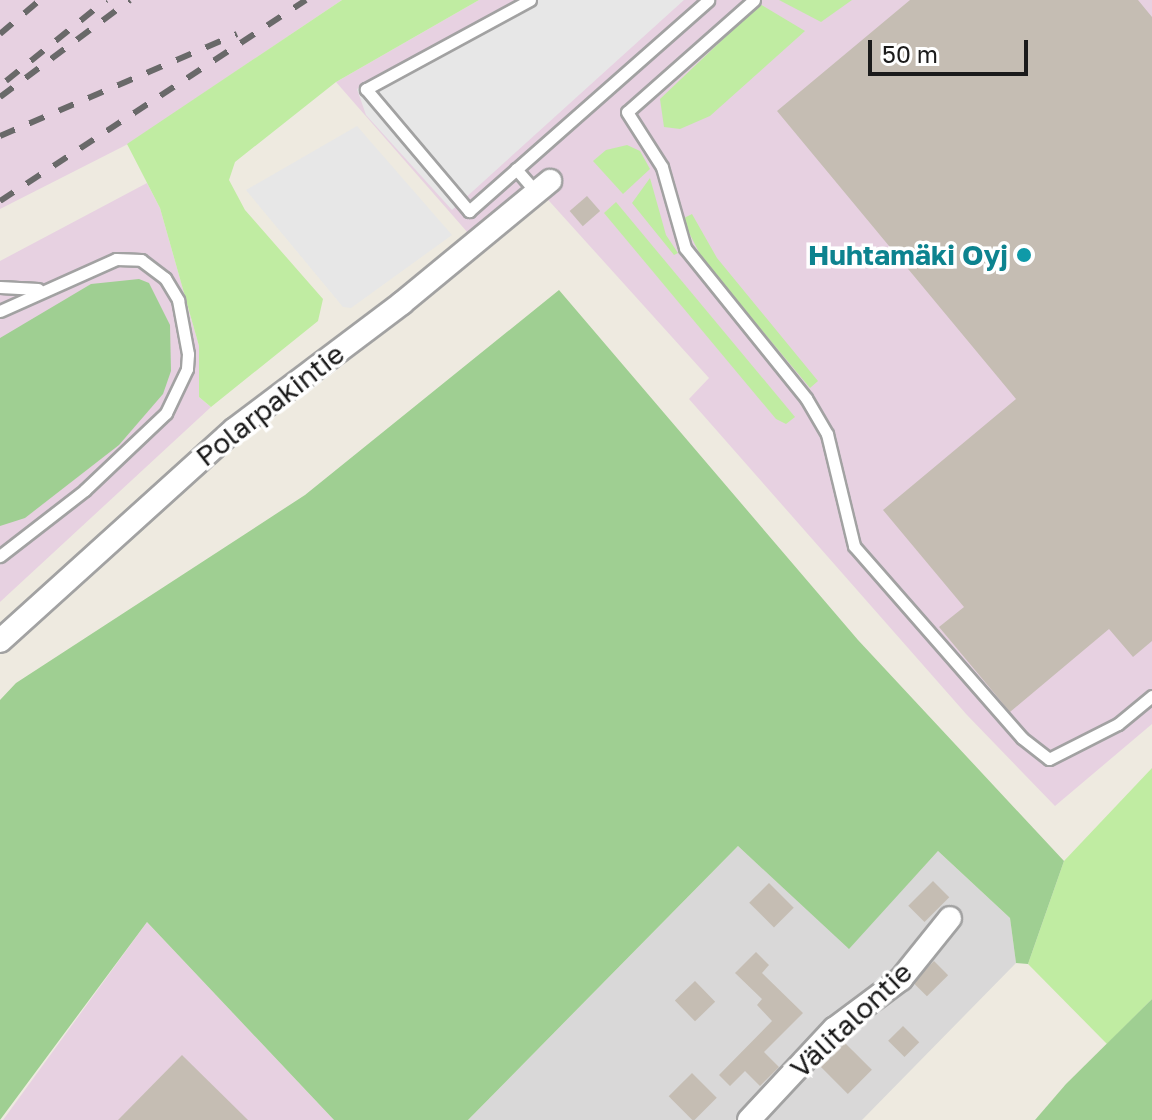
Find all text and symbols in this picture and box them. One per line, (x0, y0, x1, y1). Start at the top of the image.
scale bar (872, 24, 1032, 74)
text: 50 m (882, 39, 938, 68)
place label: Huhtamäki Oyj (808, 238, 1008, 272)
marker: Huhtamäki Oyj (1015, 246, 1033, 264)
street label: Polarpakintie (189, 337, 351, 473)
street label: Välitalontie (783, 955, 919, 1085)

